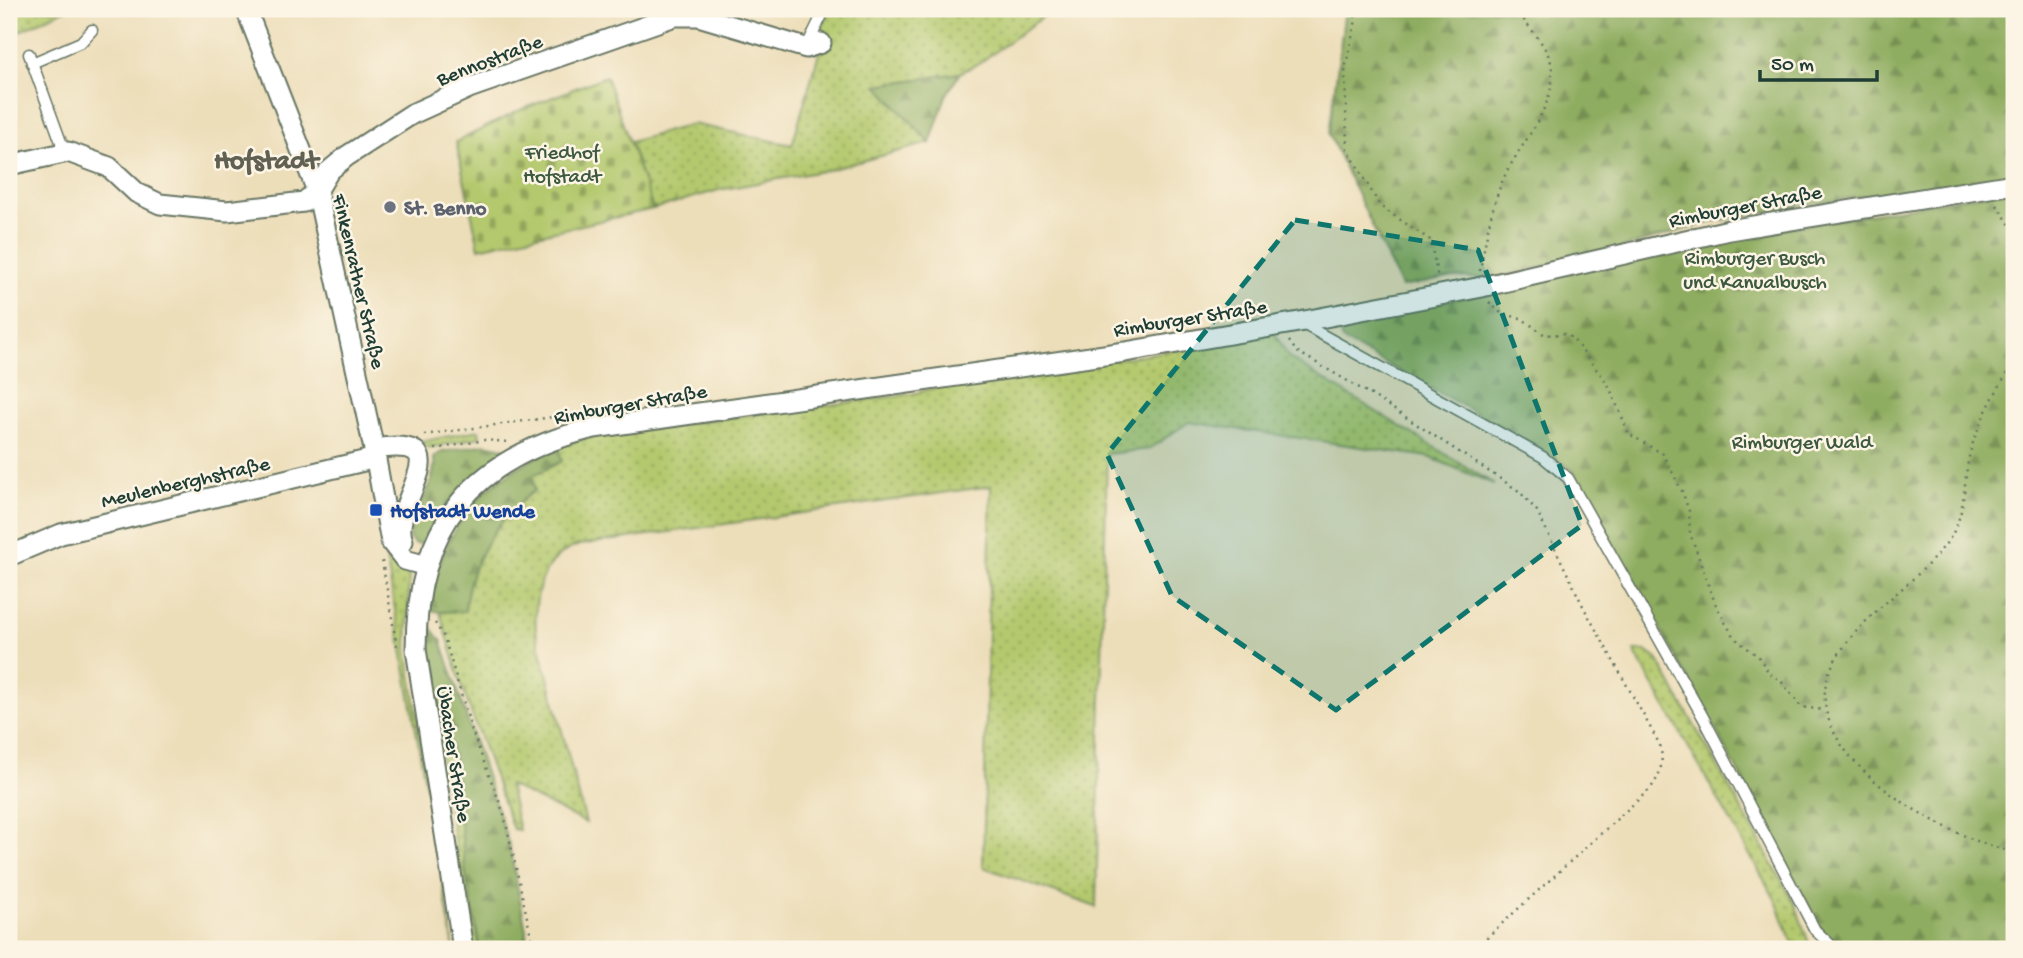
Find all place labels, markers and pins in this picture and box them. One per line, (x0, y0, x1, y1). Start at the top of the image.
place label: St. Benno (404, 198, 486, 223)
marker: St. Benno (382, 199, 398, 215)
place label: Hofstadt Wende (390, 501, 536, 526)
marker: Hofstadt Wende (368, 502, 384, 518)

